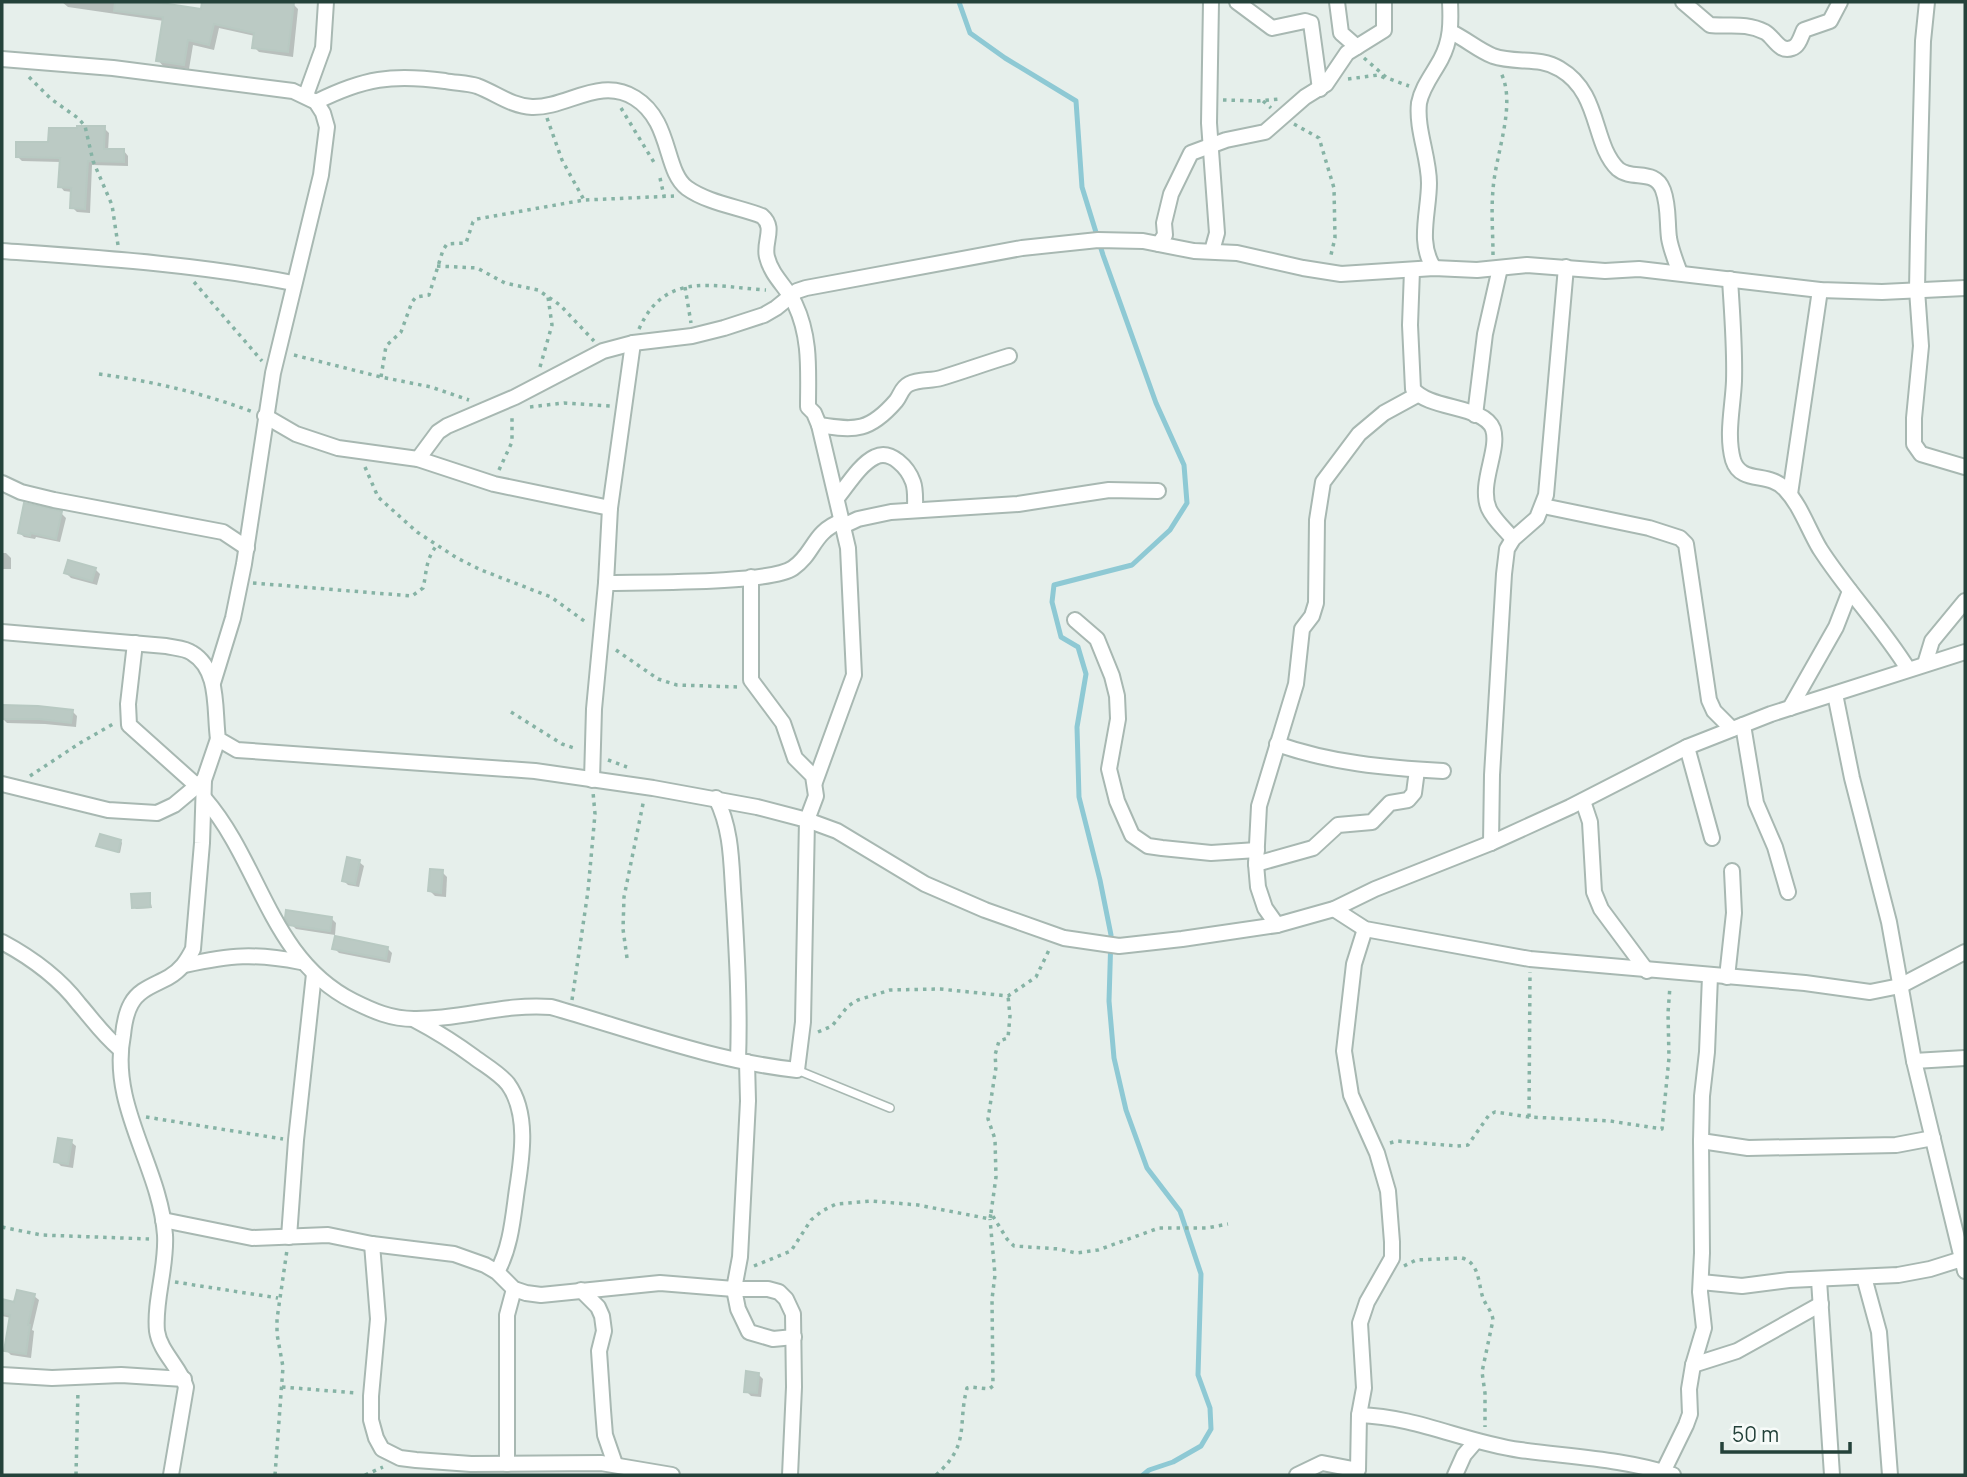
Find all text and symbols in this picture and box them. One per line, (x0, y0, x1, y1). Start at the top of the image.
scale bar (1722, 1410, 1850, 1454)
text: 50 m (1732, 1420, 1779, 1448)

